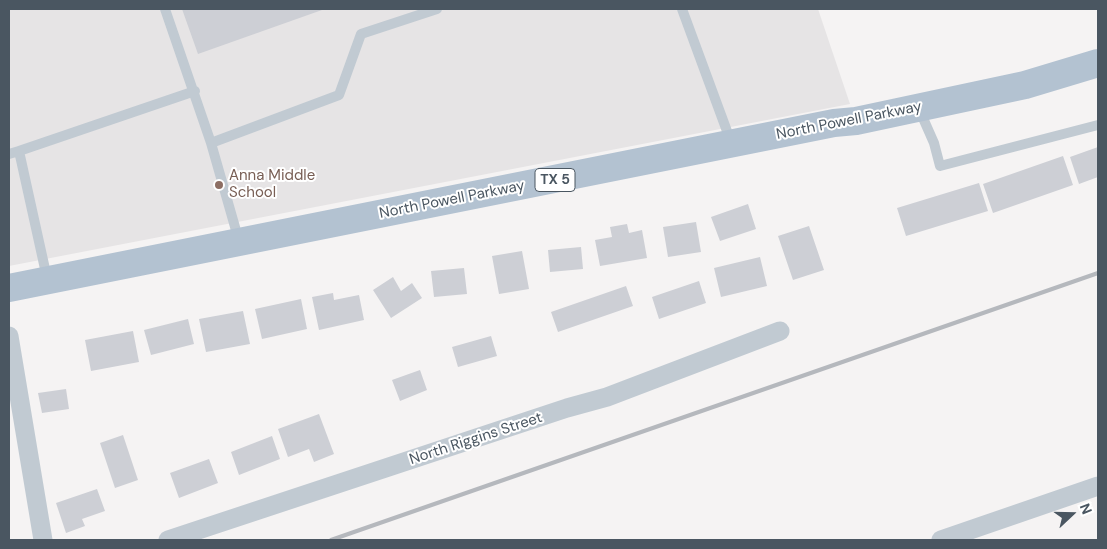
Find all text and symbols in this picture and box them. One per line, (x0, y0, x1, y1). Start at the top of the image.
street label: North Powell Parkway (775, 98, 923, 144)
place label: Anna Middle School (229, 167, 315, 202)
road number: TX 5 (535, 168, 575, 192)
street label: North Powell Parkway (378, 177, 526, 223)
marker: Anna Middle School (213, 179, 225, 191)
street label: North Riggins Street (407, 409, 545, 469)
north arrow (1047, 489, 1097, 539)
text: N (1076, 501, 1096, 517)

